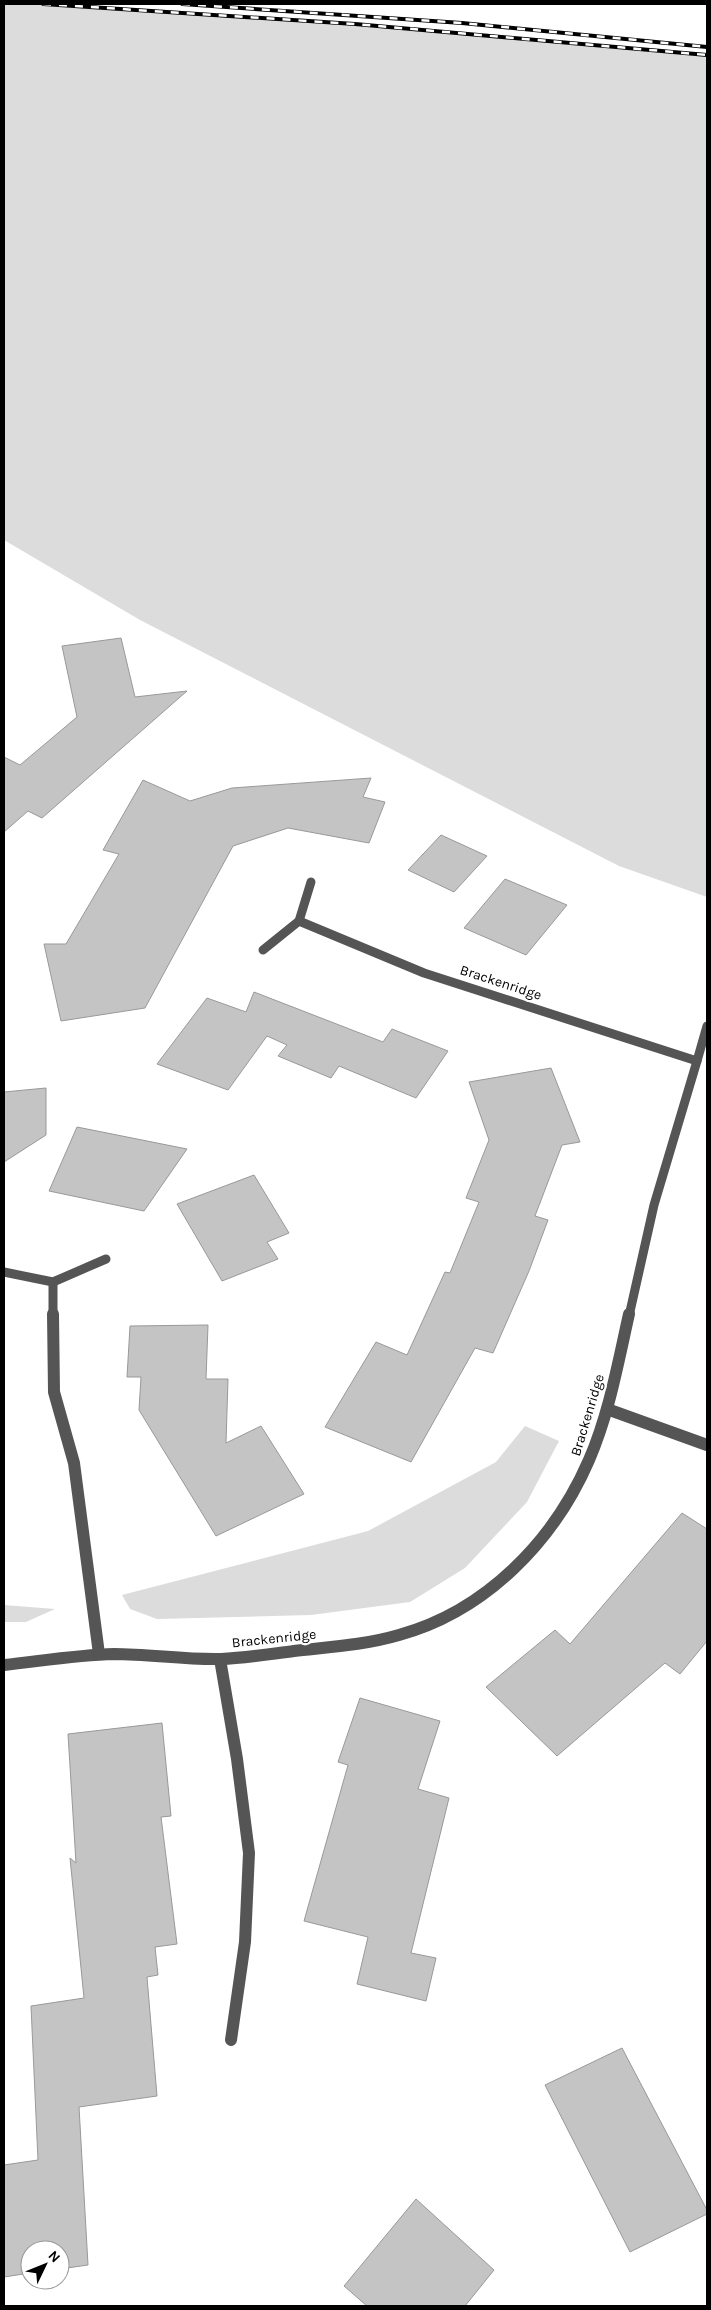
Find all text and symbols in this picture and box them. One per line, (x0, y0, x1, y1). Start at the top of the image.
street label: Brackenridge (458, 961, 544, 1004)
street label: Brackenridge (567, 1372, 608, 1458)
street label: Brackenridge (231, 1626, 317, 1651)
north arrow (20, 2240, 70, 2290)
text: N (44, 2247, 64, 2266)

